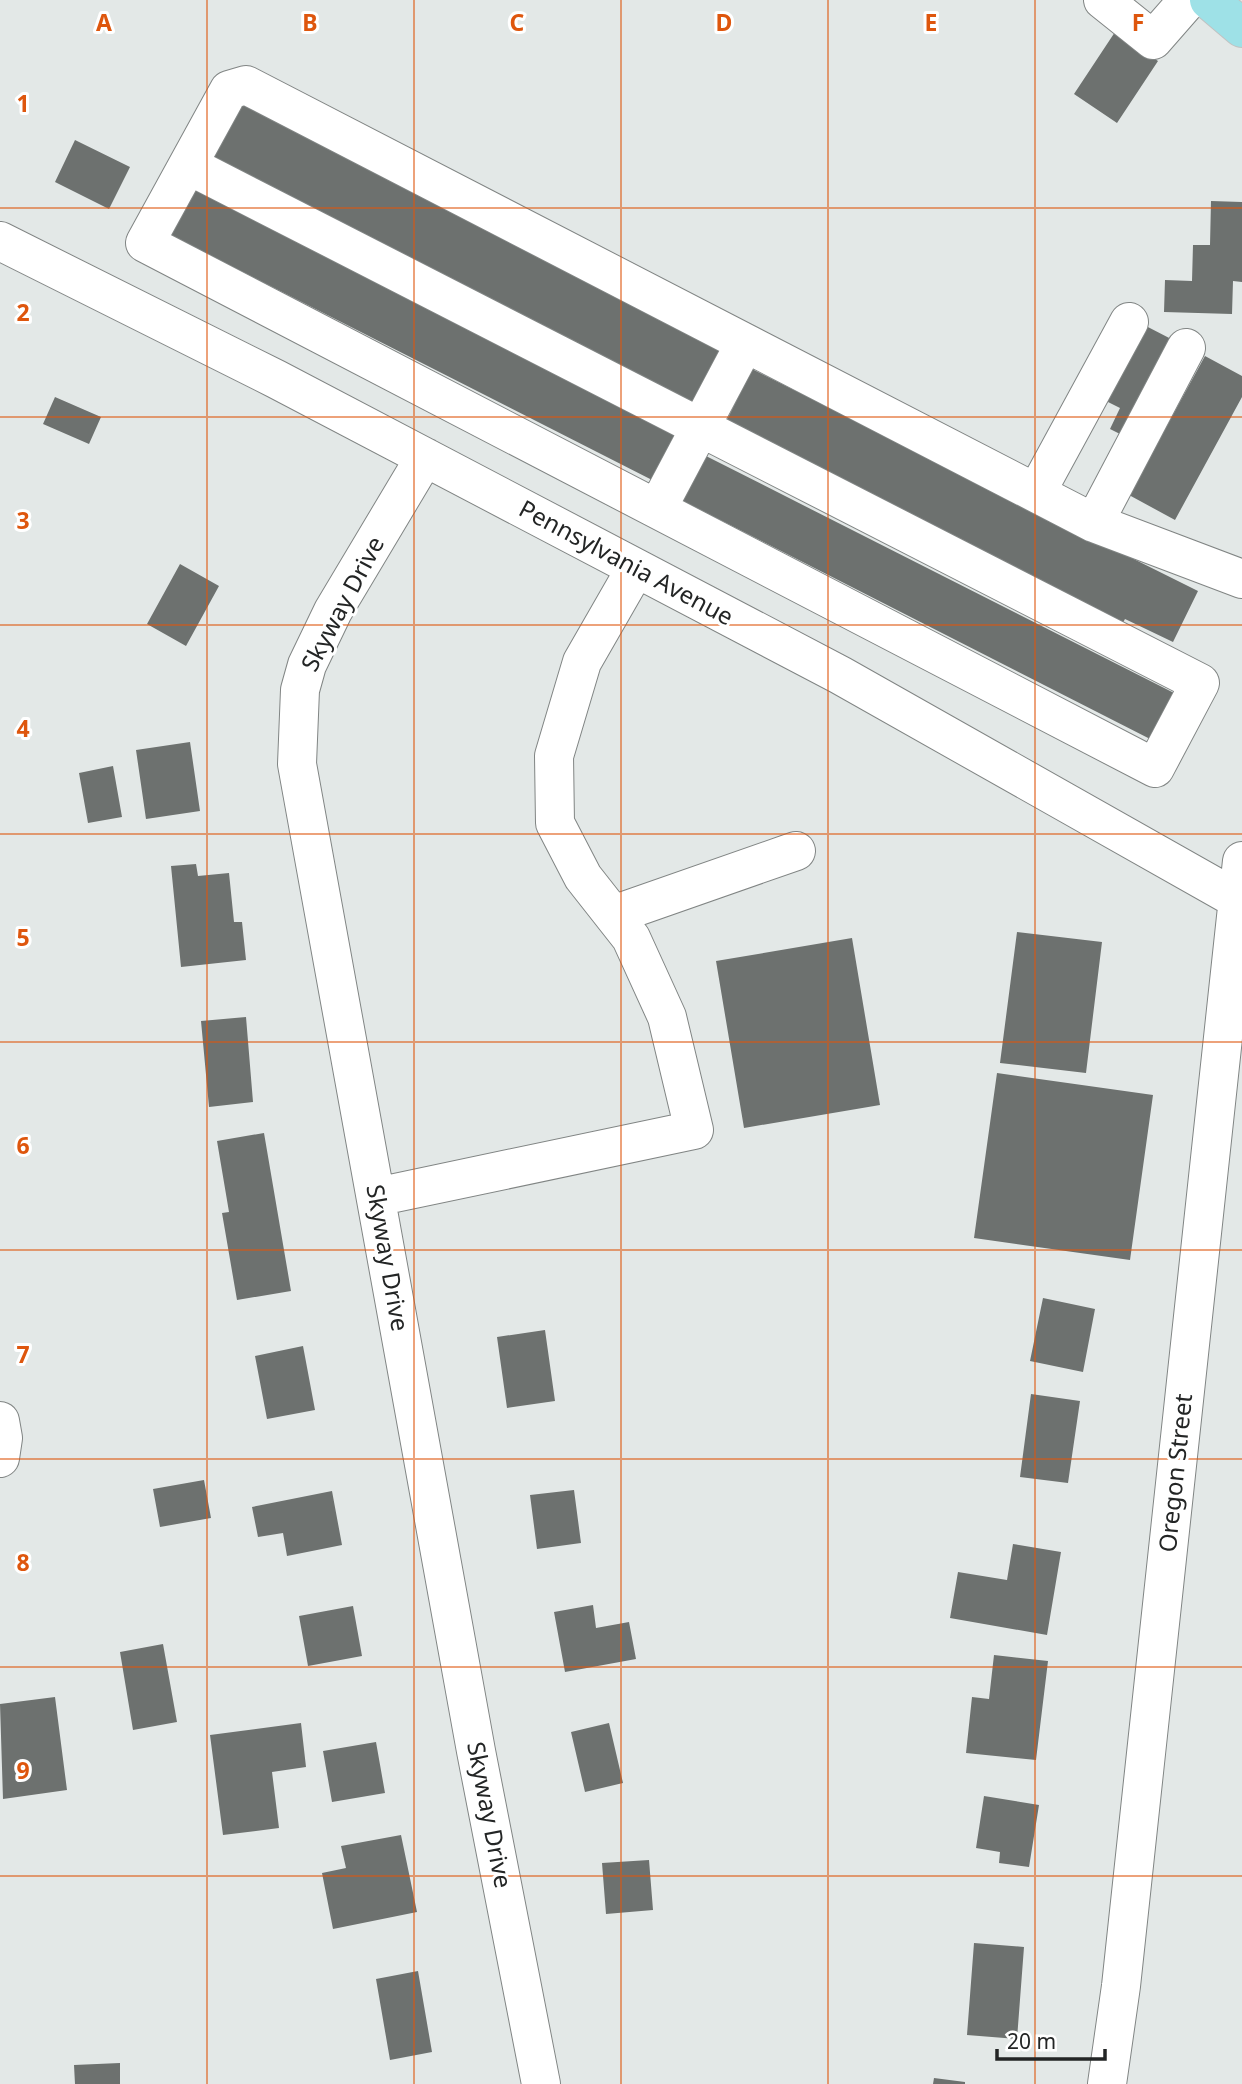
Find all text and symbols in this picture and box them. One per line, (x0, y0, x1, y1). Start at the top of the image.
text: A (96, 6, 112, 38)
text: B (302, 6, 318, 38)
text: C (510, 6, 525, 38)
text: D (716, 6, 732, 38)
text: E (925, 6, 937, 38)
text: F (1132, 6, 1144, 38)
text: 1 (16, 87, 30, 119)
text: 2 (16, 296, 30, 328)
street label: Pennsylvania Avenue (514, 491, 740, 632)
text: 3 (16, 504, 30, 536)
street label: Skyway Drive (292, 530, 391, 677)
text: 4 (16, 712, 30, 744)
text: 5 (16, 921, 30, 953)
text: 6 (16, 1129, 30, 1161)
street label: Skyway Drive (359, 1182, 418, 1334)
text: 7 (16, 1338, 30, 1370)
street label: Oregon Street (1150, 1392, 1199, 1554)
text: 8 (16, 1546, 30, 1578)
street label: Skyway Drive (460, 1739, 521, 1891)
text: 9 (16, 1754, 30, 1786)
scale bar (997, 2018, 1106, 2062)
text: 20 m (1007, 2027, 1056, 2055)

